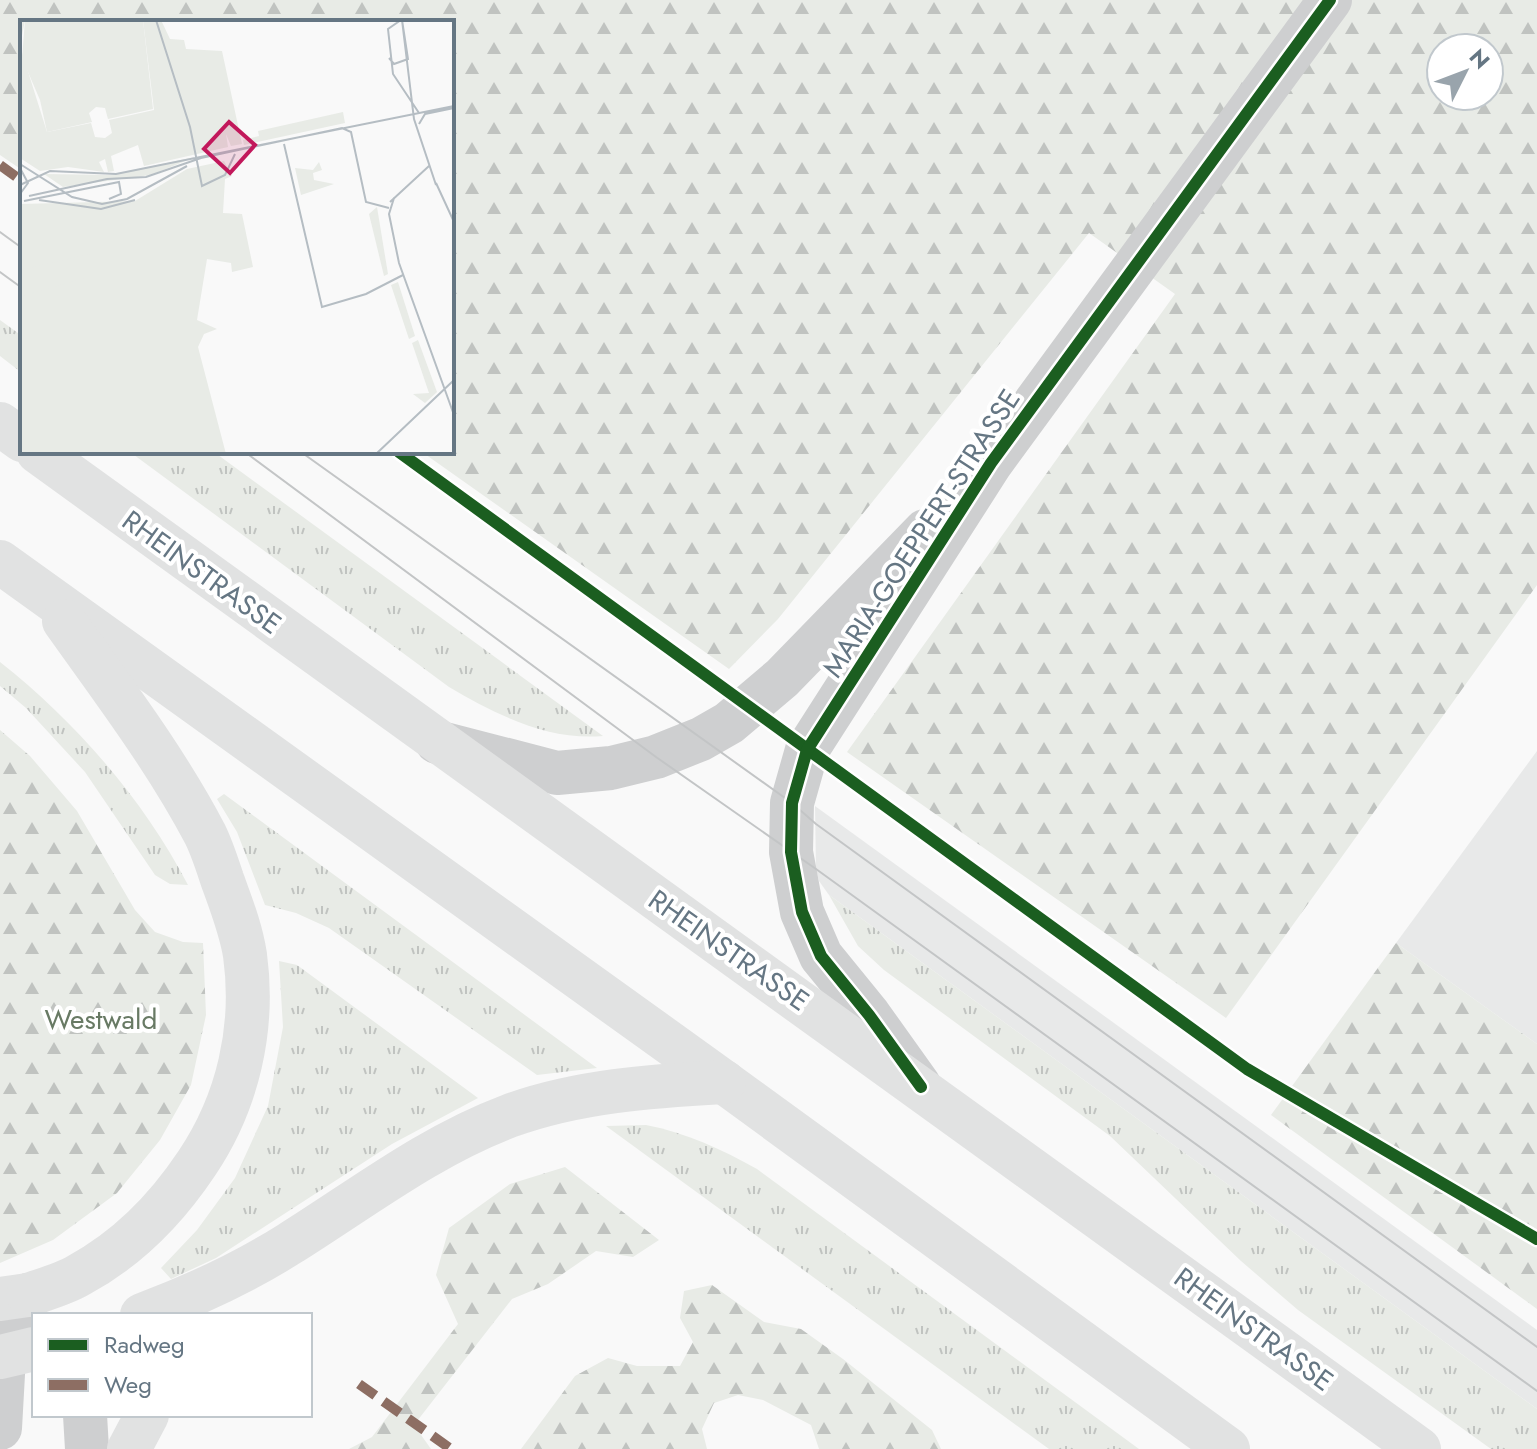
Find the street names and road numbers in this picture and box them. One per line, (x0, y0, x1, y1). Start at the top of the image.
street label: MARIA-GOEPPERT-STRASSE (813, 381, 1030, 686)
street label: RHEINSTRASSE (113, 500, 290, 644)
street label: RHEINSTRASSE (640, 880, 818, 1021)
street label: RHEINSTRASSE (1165, 1257, 1342, 1401)

